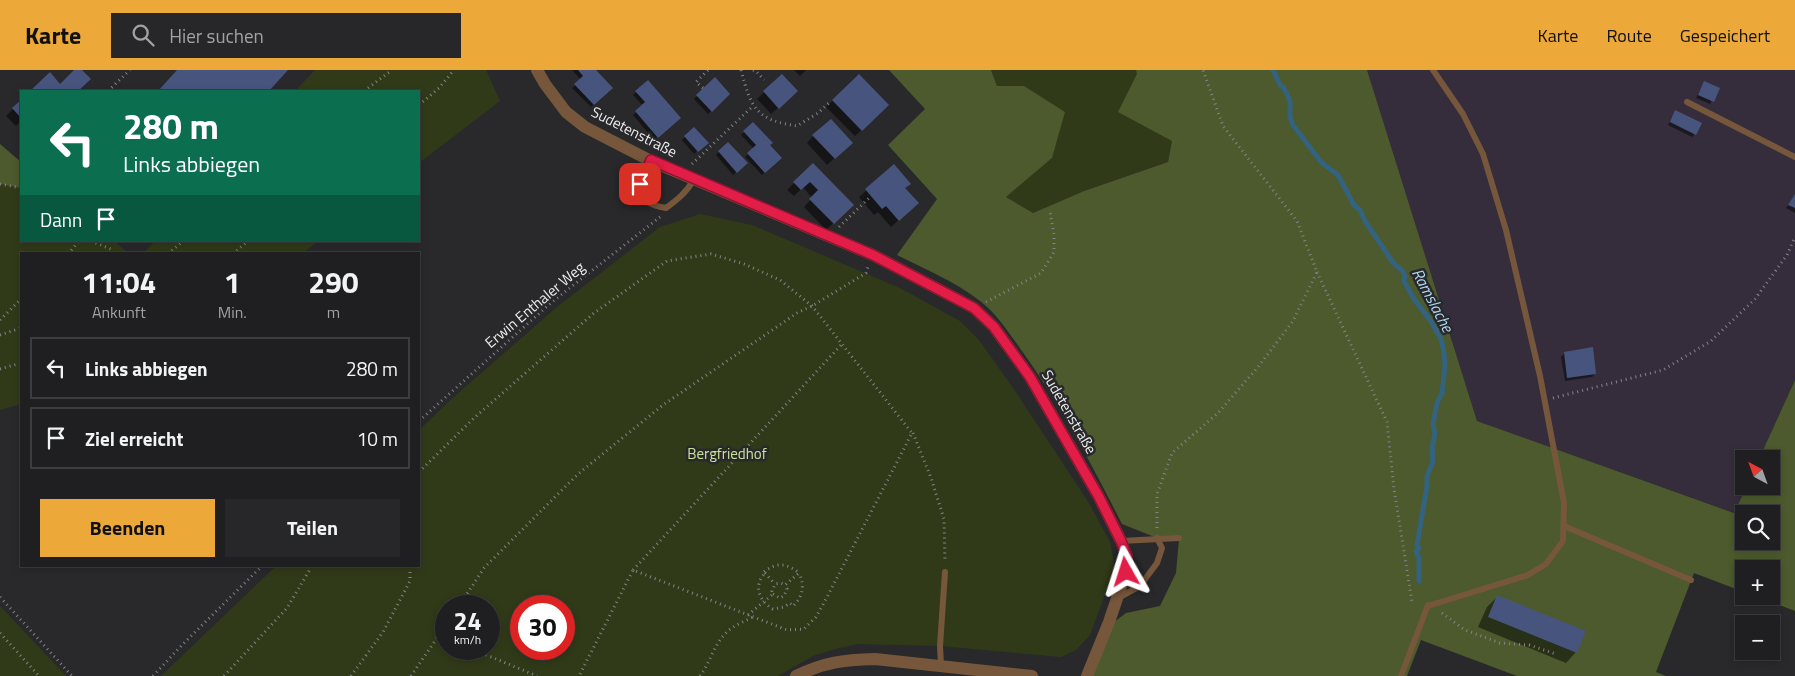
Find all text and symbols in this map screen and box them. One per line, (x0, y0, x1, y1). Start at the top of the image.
search box (111, 13, 461, 58)
text: Karte (25, 17, 81, 53)
icon: search (129, 21, 157, 49)
text: Hier suchen (169, 21, 264, 50)
text: Karte (1537, 22, 1578, 49)
text: Route (1606, 22, 1652, 49)
text: Gespeichert (1680, 22, 1770, 49)
text: 280 m (123, 99, 219, 153)
street label: Sudetenstraße (587, 100, 681, 163)
icon: left (40, 110, 105, 175)
text: Links abbiegen (123, 147, 260, 181)
pin (619, 163, 661, 205)
icon: arrive (626, 170, 654, 198)
text: Dann (40, 205, 82, 234)
icon: arrive (92, 205, 120, 233)
street label: Erwin Enthaler Weg (480, 256, 590, 353)
text: 11:04 (81, 259, 156, 305)
text: 1 (224, 259, 241, 305)
text: 290 (308, 259, 359, 305)
water label: Ramslache (1406, 264, 1461, 338)
text: Ankunft (92, 300, 146, 324)
text: Min. (218, 300, 247, 324)
text: m (327, 300, 340, 324)
icon: left (42, 354, 70, 382)
text: Links abbiegen (85, 354, 208, 383)
text: 280 m (346, 354, 398, 383)
street label: Sudetenstraße (1036, 365, 1103, 458)
icon: arrive (42, 424, 70, 452)
text: Ziel erreicht (85, 424, 183, 453)
text: 10 m (357, 424, 398, 453)
park label: Bergfriedhof (687, 442, 767, 465)
north arrow (1735, 450, 1780, 495)
map controls (1735, 450, 1780, 660)
button: Beenden (40, 499, 215, 557)
button: Teilen (225, 499, 400, 557)
button: search (1735, 505, 1780, 550)
position arrow (1099, 545, 1151, 597)
button: + (1735, 560, 1780, 605)
speed limit sign: 30 (510, 595, 575, 660)
text: 24 (453, 602, 482, 640)
button: − (1735, 615, 1780, 660)
text: km/h (454, 630, 481, 649)

